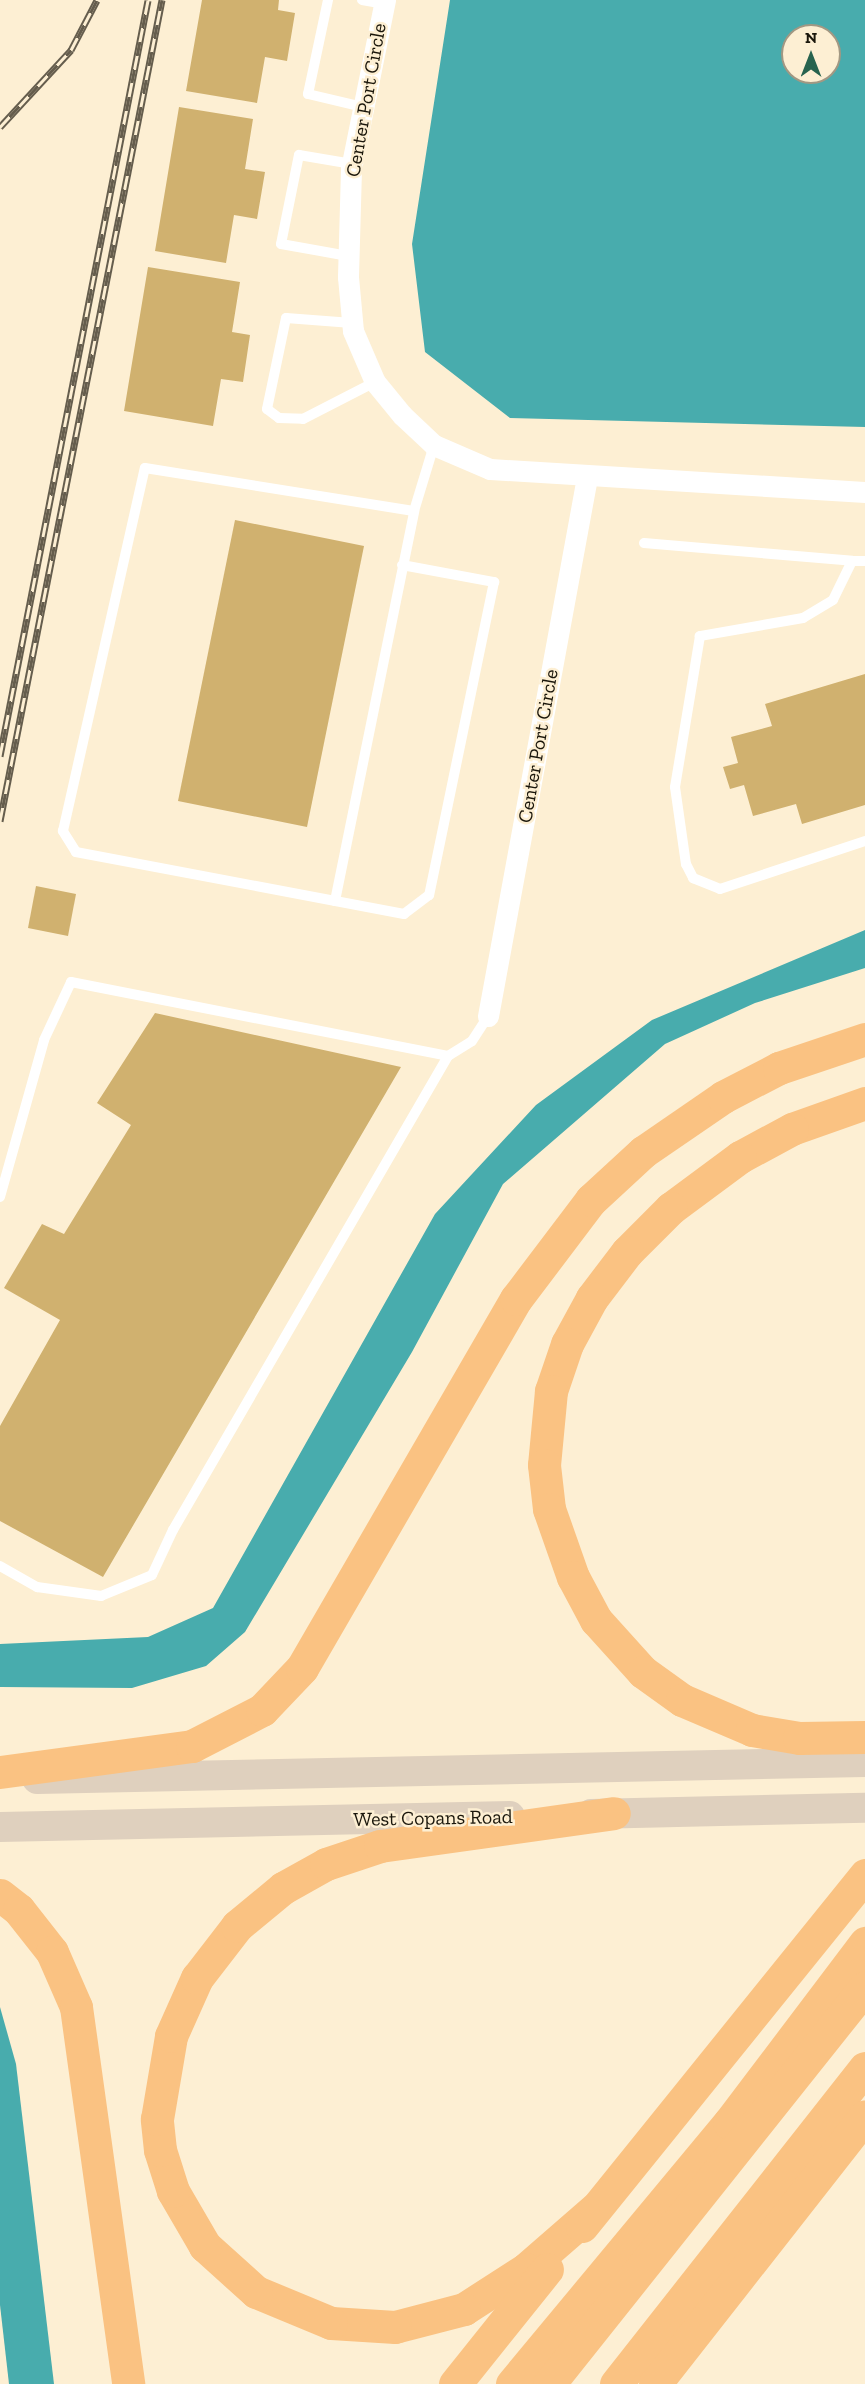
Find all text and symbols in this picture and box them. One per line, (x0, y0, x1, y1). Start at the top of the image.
street label: Center Port Circle (341, 21, 391, 179)
north arrow (781, 24, 841, 84)
text: N (805, 28, 817, 47)
street label: Center Port Circle (513, 667, 563, 825)
street label: West Copans Road (353, 1805, 513, 1831)

